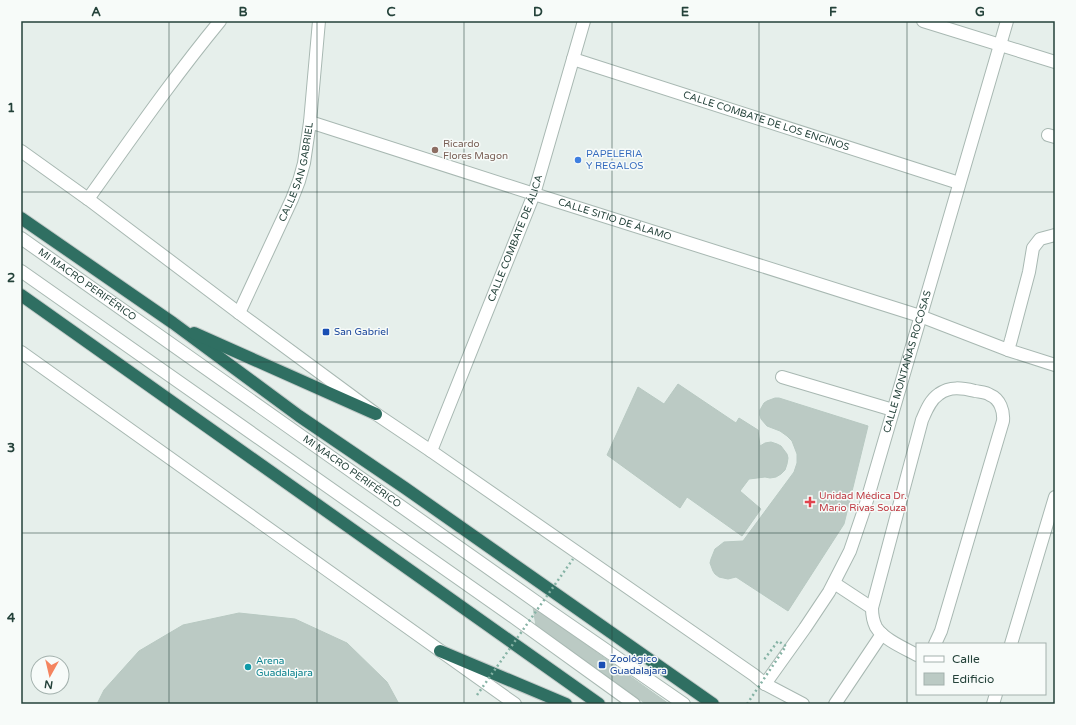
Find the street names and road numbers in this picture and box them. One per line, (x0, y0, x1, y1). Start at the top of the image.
street label: CALLE COMBATE DE LOS ENCINOS (682, 89, 851, 153)
street label: CALLE SAN GABRIEL (276, 121, 316, 224)
street label: CALLE COMBATE DE ÁLICA (485, 173, 545, 304)
street label: CALLE SITIO DE ÁLAMO (556, 196, 673, 243)
street label: MI MACRO PERIFÉRICO (36, 246, 139, 323)
street label: CALLE MONTAÑAS ROCOSAS (881, 289, 934, 434)
street label: MI MACRO PERIFÉRICO (300, 433, 403, 510)

